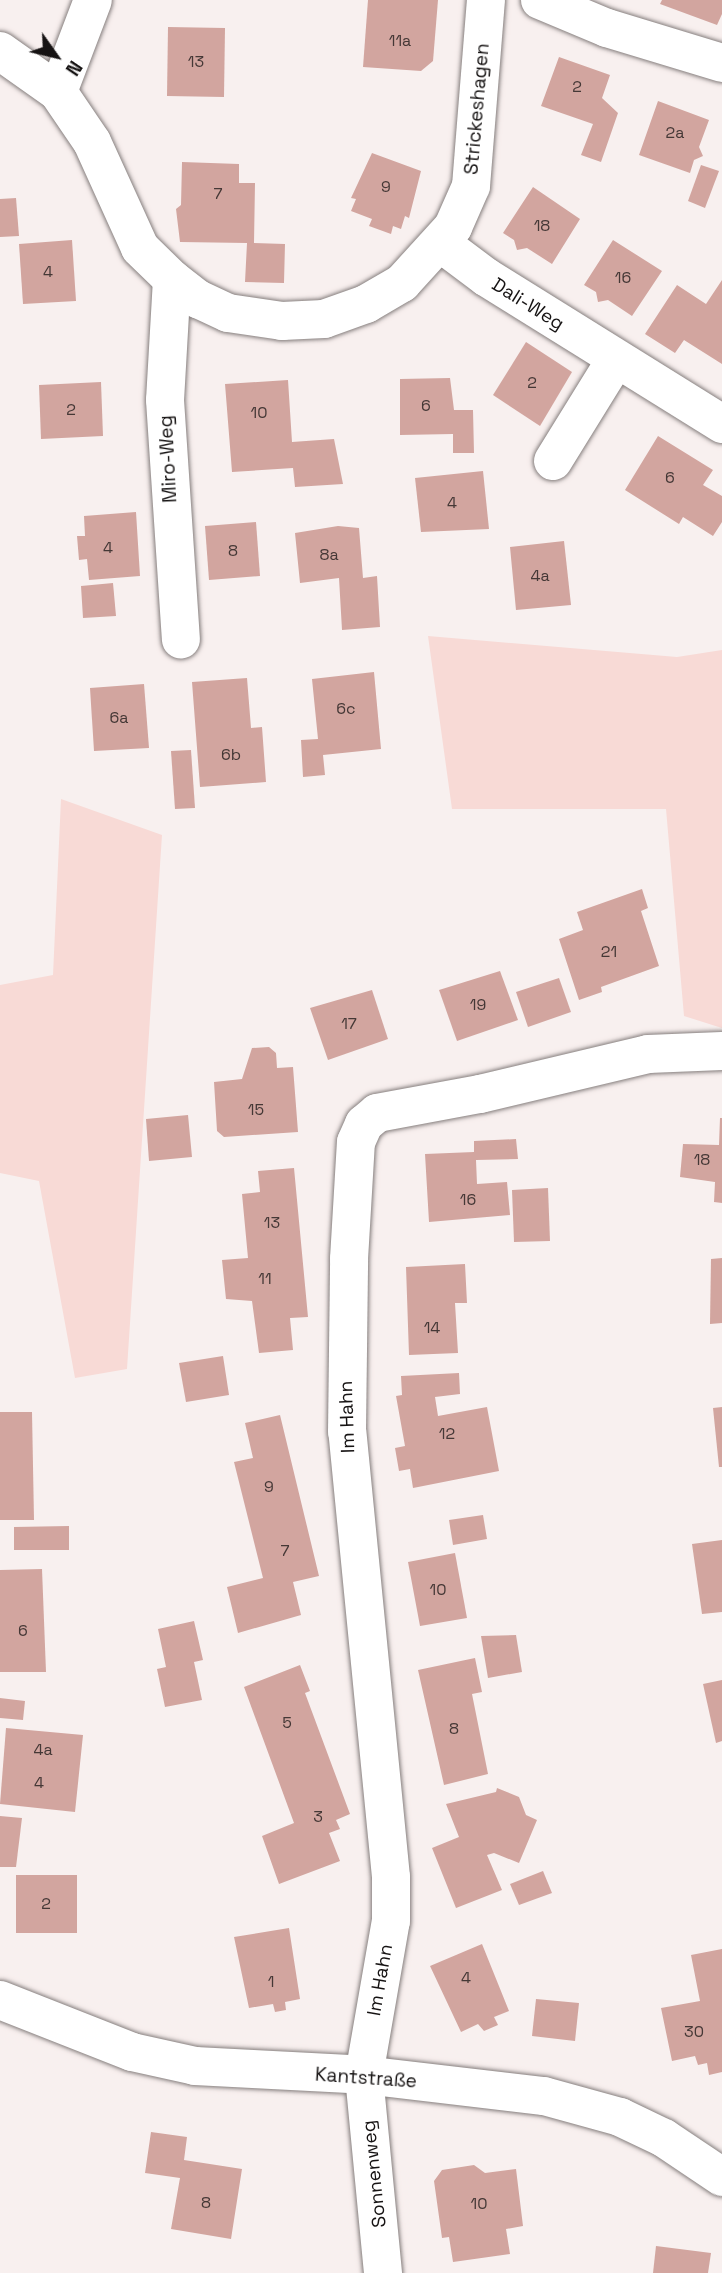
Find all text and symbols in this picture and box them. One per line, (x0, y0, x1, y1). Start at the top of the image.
north arrow (21, 21, 91, 91)
house number: 11a (389, 31, 411, 51)
street label: Strickeshagen (460, 42, 494, 176)
house number: 13 (188, 52, 204, 72)
text: N (60, 56, 88, 80)
house number: 2 (572, 77, 582, 97)
house number: 2a (666, 123, 684, 143)
house number: 9 (381, 177, 391, 197)
house number: 7 (213, 184, 223, 204)
house number: 18 (534, 216, 550, 236)
house number: 4 (43, 262, 53, 282)
house number: 16 (615, 268, 631, 288)
street label: Dali-Weg (488, 273, 568, 335)
house number: 2 (527, 373, 537, 393)
house number: 6 (421, 396, 431, 416)
house number: 2 (66, 400, 76, 420)
house number: 10 (251, 403, 267, 423)
street label: Miro-Weg (154, 415, 182, 503)
house number: 6 (665, 468, 675, 488)
house number: 4 (447, 493, 457, 513)
house number: 4 (103, 538, 113, 558)
house number: 8 (228, 541, 238, 561)
house number: 8a (319, 545, 339, 565)
house number: 4a (530, 566, 550, 586)
house number: 6c (336, 699, 356, 719)
house number: 6a (110, 708, 128, 728)
house number: 6b (221, 745, 241, 765)
house number: 21 (601, 942, 617, 962)
house number: 19 (470, 995, 486, 1015)
house number: 17 (341, 1014, 357, 1034)
house number: 15 (248, 1100, 264, 1120)
house number: 18 (694, 1150, 710, 1170)
house number: 16 (460, 1190, 476, 1210)
house number: 13 (264, 1213, 280, 1233)
house number: 11 (258, 1269, 272, 1289)
house number: 14 (424, 1318, 440, 1338)
street label: Im Hahn (334, 1380, 360, 1454)
house number: 12 (439, 1424, 455, 1444)
house number: 9 (264, 1477, 274, 1497)
house number: 7 (280, 1541, 290, 1561)
house number: 10 (430, 1580, 446, 1600)
house number: 6 (18, 1621, 28, 1641)
house number: 5 (282, 1713, 292, 1733)
house number: 8 (449, 1719, 459, 1739)
house number: 4a (33, 1740, 53, 1760)
house number: 4 (34, 1773, 44, 1793)
house number: 3 (313, 1807, 323, 1827)
house number: 2 (41, 1894, 51, 1914)
street label: Im Hahn (362, 1942, 398, 2018)
house number: 4 (461, 1968, 471, 1988)
house number: 1 (268, 1972, 274, 1992)
house number: 30 (684, 2022, 704, 2042)
street label: Kantstraße (314, 2063, 418, 2093)
street label: Sonnenweg (357, 2119, 391, 2229)
house number: 8 (201, 2193, 211, 2213)
house number: 10 (471, 2194, 487, 2214)

